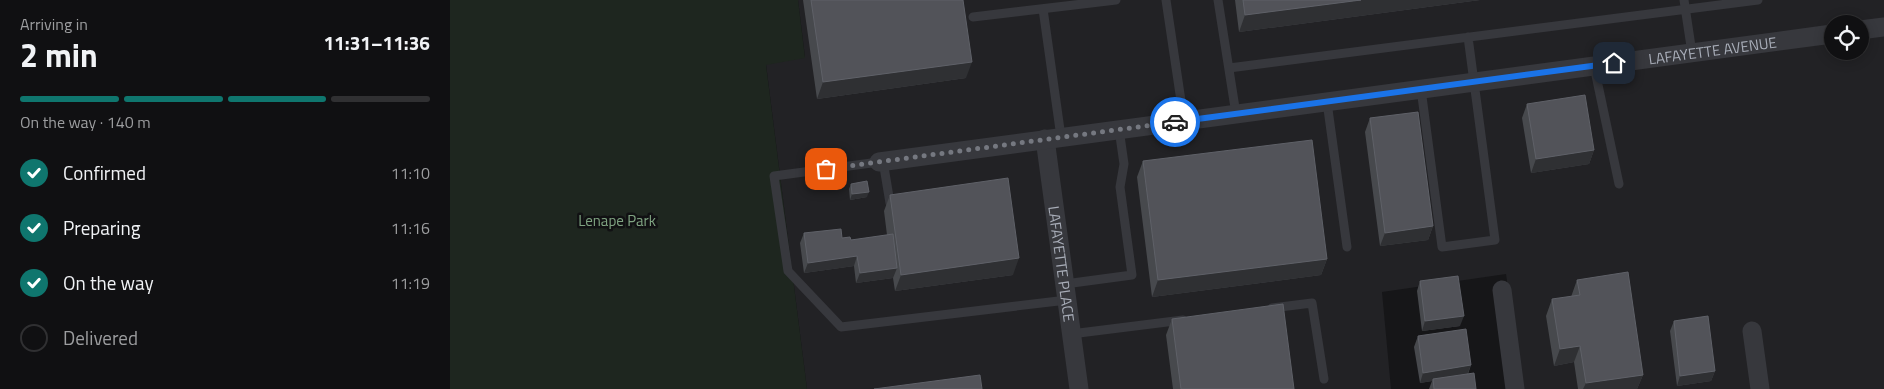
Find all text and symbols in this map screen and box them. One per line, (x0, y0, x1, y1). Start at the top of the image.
text: Arriving in (20, 12, 88, 36)
map controls (1824, 15, 1869, 60)
button: locate (1824, 15, 1869, 60)
text: 11:31–11:36 (323, 28, 430, 57)
street label: LAFAYETTE AVENUE (1647, 30, 1778, 70)
text: 2 min (20, 31, 98, 79)
pin (1593, 42, 1635, 84)
icon: home (1600, 49, 1628, 77)
courier (1150, 97, 1200, 147)
icon: car (1161, 108, 1189, 136)
text: On the way · 140 m (20, 110, 151, 134)
pin (805, 148, 847, 190)
icon: bag (812, 155, 840, 183)
text: Confirmed (63, 158, 146, 187)
icon: check (20, 159, 48, 187)
text: 11:10 (391, 161, 430, 185)
street label: LAFAYETTE PLACE (1043, 204, 1081, 323)
park label: Lenape Park (578, 209, 656, 232)
text: Preparing (63, 213, 140, 242)
icon: check (20, 214, 48, 242)
text: 11:16 (391, 216, 430, 240)
text: On the way (63, 268, 154, 297)
icon: check (20, 269, 48, 297)
text: 11:19 (391, 271, 430, 295)
text: Delivered (63, 323, 138, 352)

